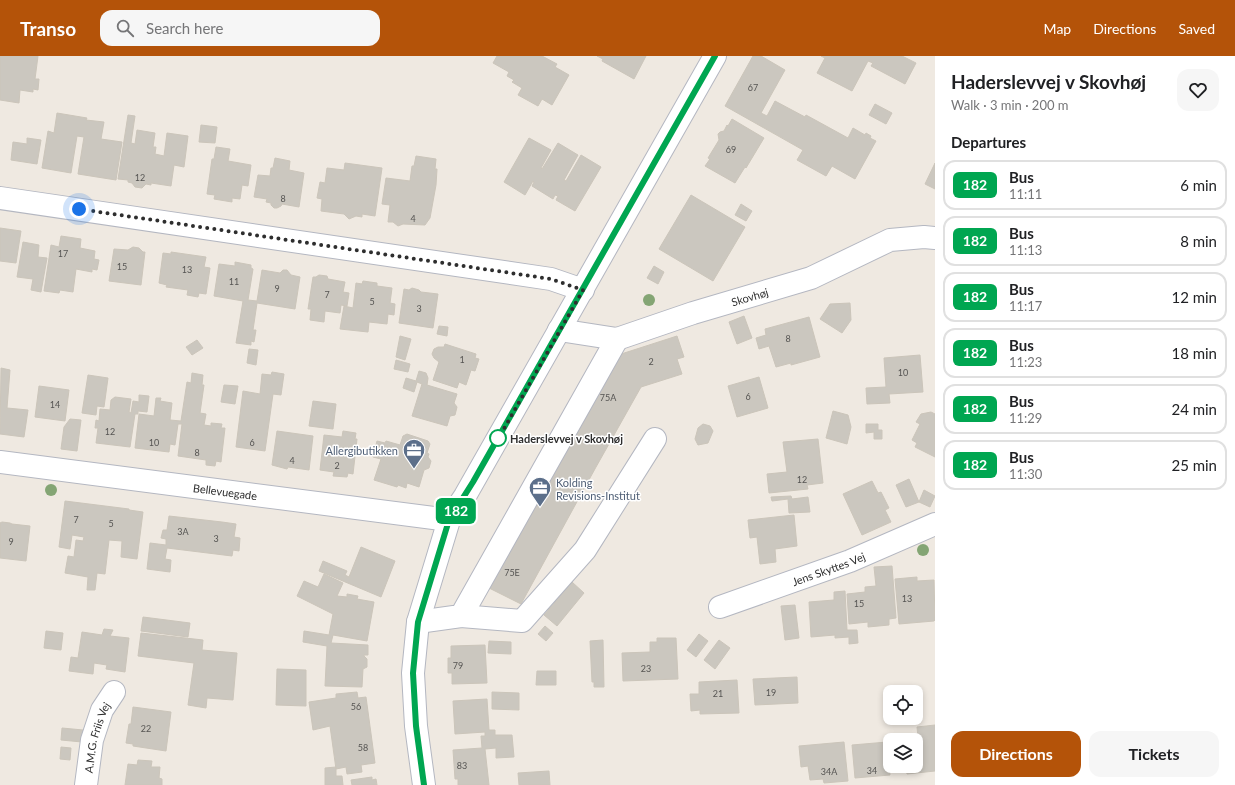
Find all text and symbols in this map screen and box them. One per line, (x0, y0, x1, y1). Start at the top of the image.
search box (100, 10, 380, 46)
text: Transo (20, 17, 76, 40)
icon: search (114, 17, 136, 39)
text: Search here (146, 19, 223, 37)
text: Map (1044, 20, 1071, 37)
text: Directions (1093, 20, 1156, 37)
text: Saved (1178, 20, 1215, 37)
button: heart (1177, 69, 1219, 111)
text: Haderslevvej v Skovhøj (951, 70, 1146, 93)
house number: 67 (748, 82, 758, 93)
text: Walk · 3 min · 200 m (951, 97, 1069, 113)
text: Departures (951, 133, 1026, 151)
house number: 69 (726, 144, 736, 155)
text: Bus (1009, 168, 1034, 186)
house number: 12 (135, 172, 145, 183)
text: 182 (963, 176, 987, 193)
text: 6 min (1180, 176, 1217, 194)
text: 11:11 (1009, 186, 1042, 202)
house number: 8 (280, 193, 286, 204)
your location (69, 199, 89, 219)
house number: 4 (410, 213, 416, 224)
text: Bus (1009, 224, 1034, 242)
text: 182 (963, 232, 987, 249)
text: 8 min (1180, 232, 1217, 250)
text: 11:13 (1009, 242, 1042, 258)
house number: 17 (58, 248, 68, 259)
house number: 15 (117, 261, 127, 272)
house number: 13 (182, 264, 192, 275)
house number: 11 (229, 276, 239, 287)
text: Bus (1009, 280, 1034, 298)
house number: 9 (274, 283, 280, 294)
street label: Skovhøj (730, 284, 770, 308)
text: 182 (963, 288, 987, 305)
text: 12 min (1171, 288, 1217, 306)
house number: 7 (324, 289, 330, 300)
house number: 5 (369, 296, 375, 307)
text: 11:17 (1009, 298, 1042, 314)
house number: 3 (416, 303, 422, 314)
house number: 8 (785, 333, 791, 344)
text: Bus (1009, 336, 1034, 354)
text: 182 (963, 344, 987, 361)
text: 18 min (1171, 344, 1217, 362)
house number: 1 (459, 354, 465, 365)
text: 11:23 (1009, 354, 1042, 370)
house number: 2 (648, 356, 654, 367)
house number: 10 (898, 367, 908, 378)
house number: 6 (745, 391, 751, 402)
house number: 75A (600, 392, 617, 403)
text: Bus (1009, 392, 1034, 410)
house number: 14 (50, 399, 60, 410)
text: 182 (963, 400, 987, 417)
text: 24 min (1171, 400, 1217, 418)
text: 11:29 (1009, 410, 1042, 426)
house number: 12 (105, 426, 115, 437)
marker: Haderslevvej v Skovhøj (489, 429, 507, 447)
place label: Haderslevvej v Skovhøj (510, 432, 623, 445)
house number: 10 (149, 437, 159, 448)
house number: 6 (249, 437, 255, 448)
office icon: Allergibutikken (401, 437, 427, 470)
place label: Allergibutikken (325, 444, 398, 457)
house number: 8 (194, 447, 200, 458)
text: Bus (1009, 448, 1034, 466)
house number: 4 (289, 455, 295, 466)
text: 182 (963, 456, 987, 473)
text: 25 min (1171, 456, 1217, 474)
house number: 2 (334, 460, 340, 471)
text: 11:30 (1009, 466, 1042, 482)
house number: 12 (797, 474, 807, 485)
office icon: Kolding Revisions-Institut (527, 475, 553, 508)
place label: Kolding Revisions-Institut (556, 476, 640, 502)
street label: Bellevuegade (192, 480, 258, 502)
line badge: 182 (433, 498, 479, 524)
text: 182 (444, 502, 468, 519)
house number: 7 (73, 514, 79, 525)
house number: 5 (108, 518, 114, 529)
house number: 3A (177, 526, 190, 537)
house number: 3 (213, 533, 219, 544)
house number: 9 (8, 536, 14, 547)
street label: Jens Skyttes Vej (790, 549, 867, 588)
house number: 75E (504, 567, 520, 578)
house number: 13 (902, 593, 912, 604)
house number: 15 (854, 598, 864, 609)
house number: 79 (453, 660, 463, 671)
house number: 23 (641, 663, 651, 674)
map controls (883, 685, 923, 773)
button: locate (883, 685, 923, 725)
house number: 19 (766, 687, 776, 698)
house number: 21 (713, 688, 723, 699)
street label: A.M.G. Friis Vej (81, 699, 112, 774)
house number: 56 (351, 701, 361, 712)
house number: 22 (141, 723, 151, 734)
button: Directions (951, 731, 1081, 777)
button: Tickets (1089, 731, 1219, 777)
button: layers (883, 733, 923, 773)
house number: 58 (358, 742, 368, 753)
house number: 83 (457, 760, 467, 771)
house number: 34 (867, 765, 877, 776)
house number: 34A (821, 766, 838, 777)

